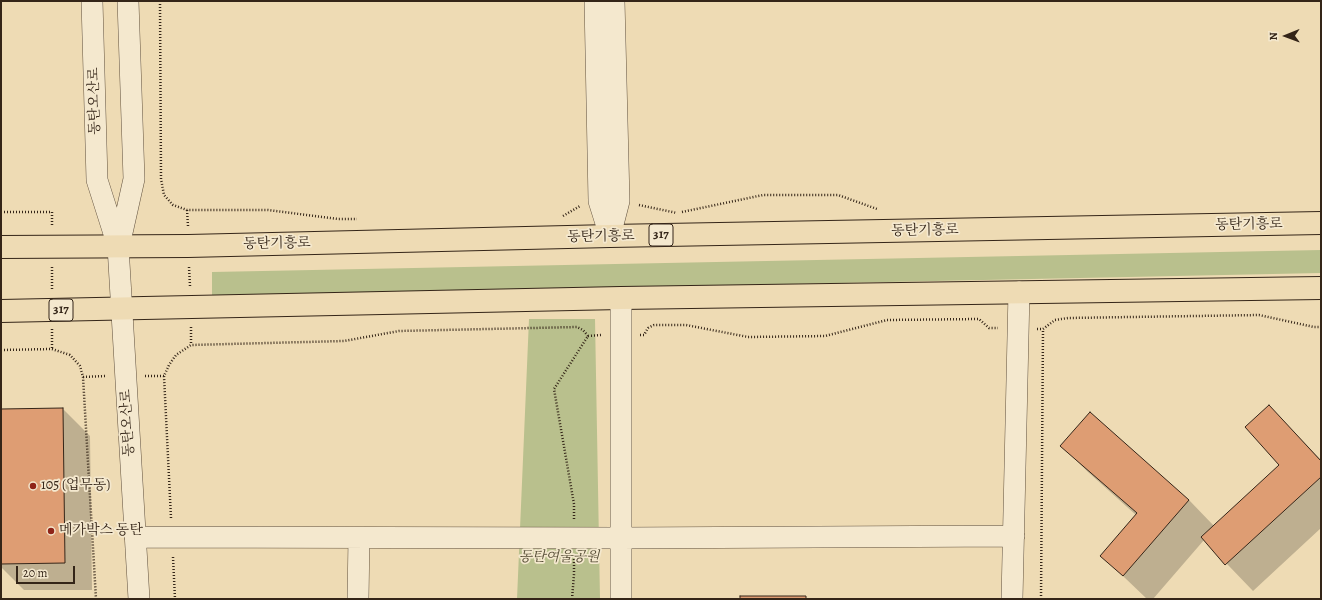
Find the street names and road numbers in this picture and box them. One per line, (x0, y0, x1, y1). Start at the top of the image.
street label: 동탄오산로 (86, 67, 104, 135)
street label: 동탄기흥로 (1215, 216, 1283, 234)
street label: 동탄기흥로 (891, 222, 959, 240)
road number: 317 (649, 224, 673, 246)
street label: 동탄기흥로 (567, 228, 635, 246)
street label: 동탄기흥로 (243, 235, 311, 253)
road number: 317 (49, 299, 73, 321)
street label: 동탄오산로 (118, 389, 138, 457)

